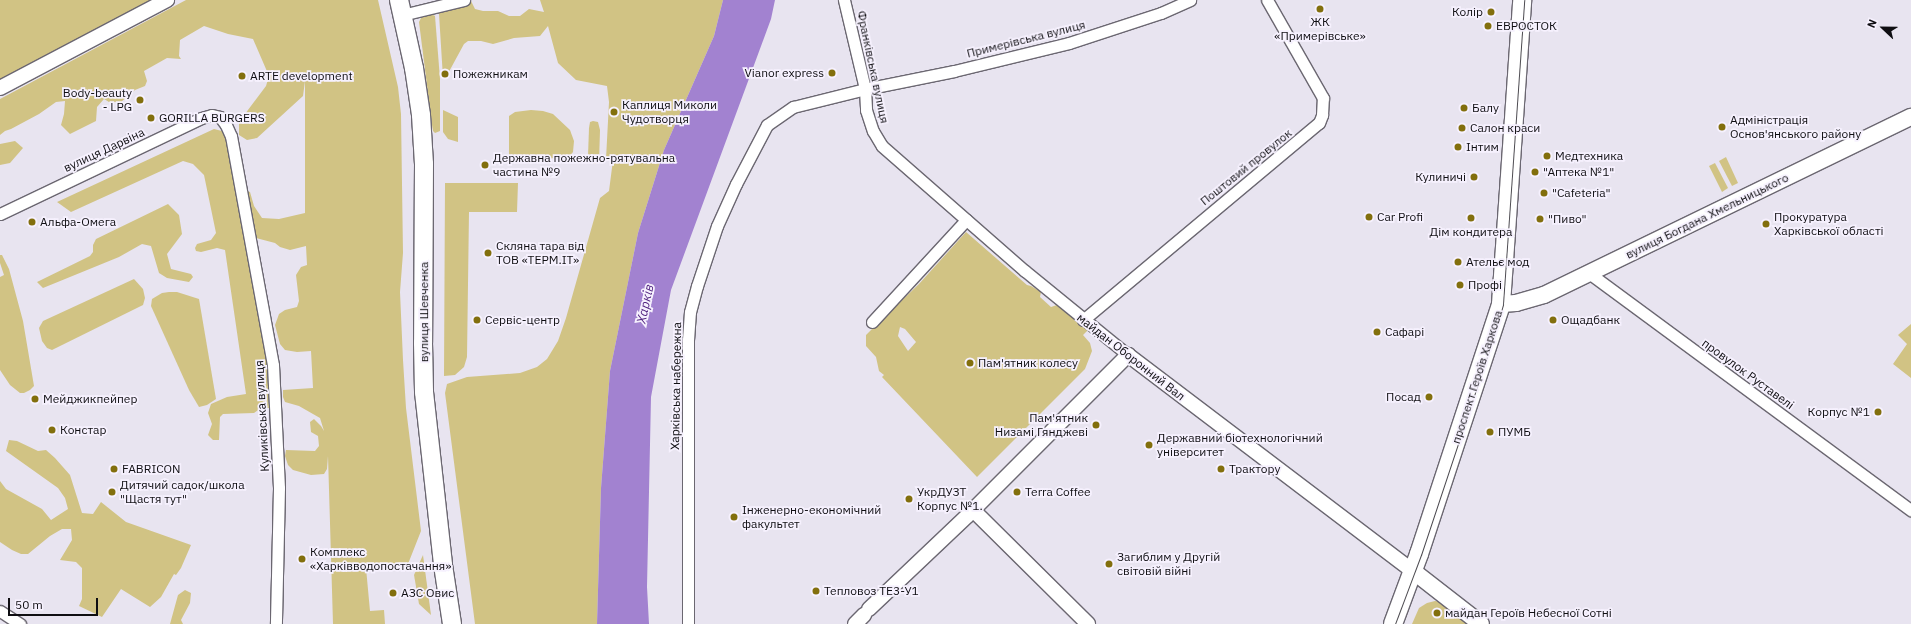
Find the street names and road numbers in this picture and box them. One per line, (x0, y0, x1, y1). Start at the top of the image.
street label: Франківська вулиця (854, 9, 892, 125)
street label: Примерівська вулиця (965, 17, 1087, 61)
street label: вулиця Дарвіна (61, 125, 147, 175)
street label: Поштовий провулок (1197, 126, 1295, 208)
street label: вулиця Богдана Хмельницького (1623, 170, 1791, 262)
street label: вулиця Шевченка (417, 262, 431, 362)
street label: проспект Героїв Харкова (1449, 308, 1505, 446)
street label: майдан Оборонний Вал (1074, 310, 1188, 404)
street label: Харківська набережна (668, 322, 684, 450)
street label: провулок Руставелі (1699, 336, 1797, 412)
street label: Куликівська вулиця (252, 360, 272, 472)

